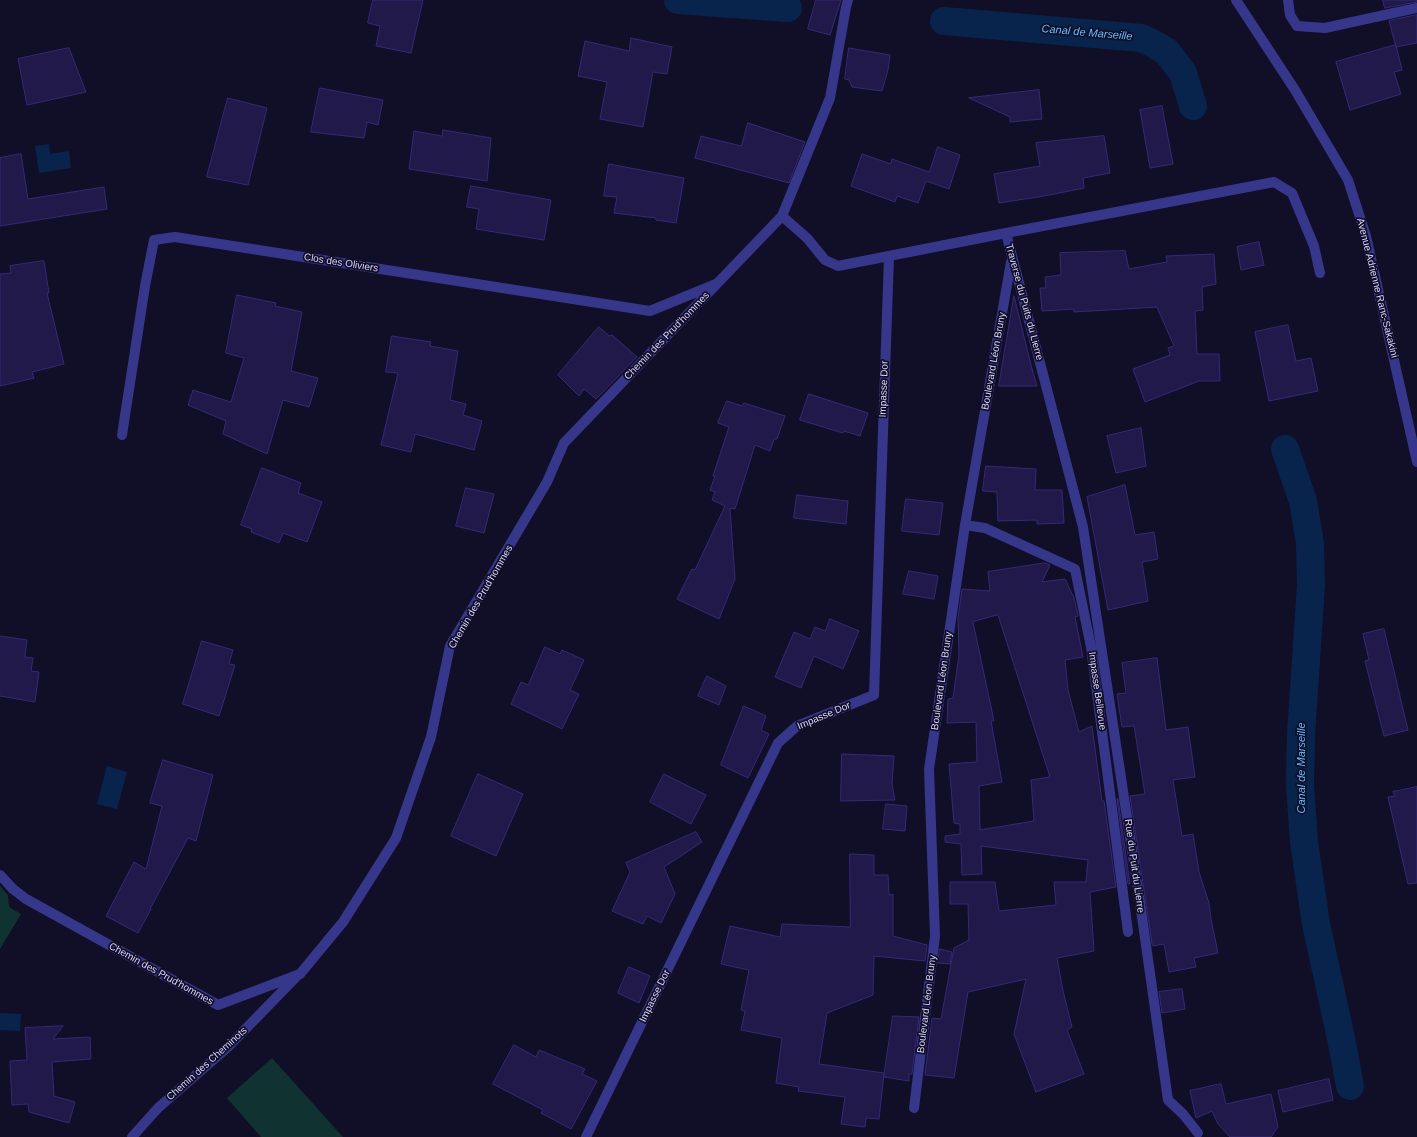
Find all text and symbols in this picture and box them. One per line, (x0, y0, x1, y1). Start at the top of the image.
water label: Canal de Marseille (1041, 22, 1133, 44)
street label: Avenue Adrienne Ranc-Sakakini (1354, 217, 1400, 359)
street label: Traverse du Puits du Lierre (1003, 242, 1045, 362)
street label: Clos des Oliviers (303, 251, 379, 275)
street label: Chemin des Prud'hommes (622, 290, 712, 382)
street label: Boulevard Léon Bruny (979, 311, 1009, 411)
street label: Impasse Dor (877, 360, 891, 418)
street label: Chemin des Prud'hommes (446, 543, 516, 651)
street label: Boulevard Léon Bruny (929, 631, 955, 731)
street label: Impasse Bellevue (1086, 651, 1108, 731)
street label: Impasse Dor (796, 699, 852, 733)
water label: Canal de Marseille (1295, 722, 1309, 814)
street label: Rue du Puit du Lierre (1121, 818, 1147, 914)
street label: Chemin des Prud'hommes (107, 940, 215, 1008)
street label: Boulevard Léon Bruny (915, 954, 939, 1054)
street label: Impasse Dor (637, 968, 673, 1024)
street label: Chemin des Cheminots (164, 1025, 250, 1103)

